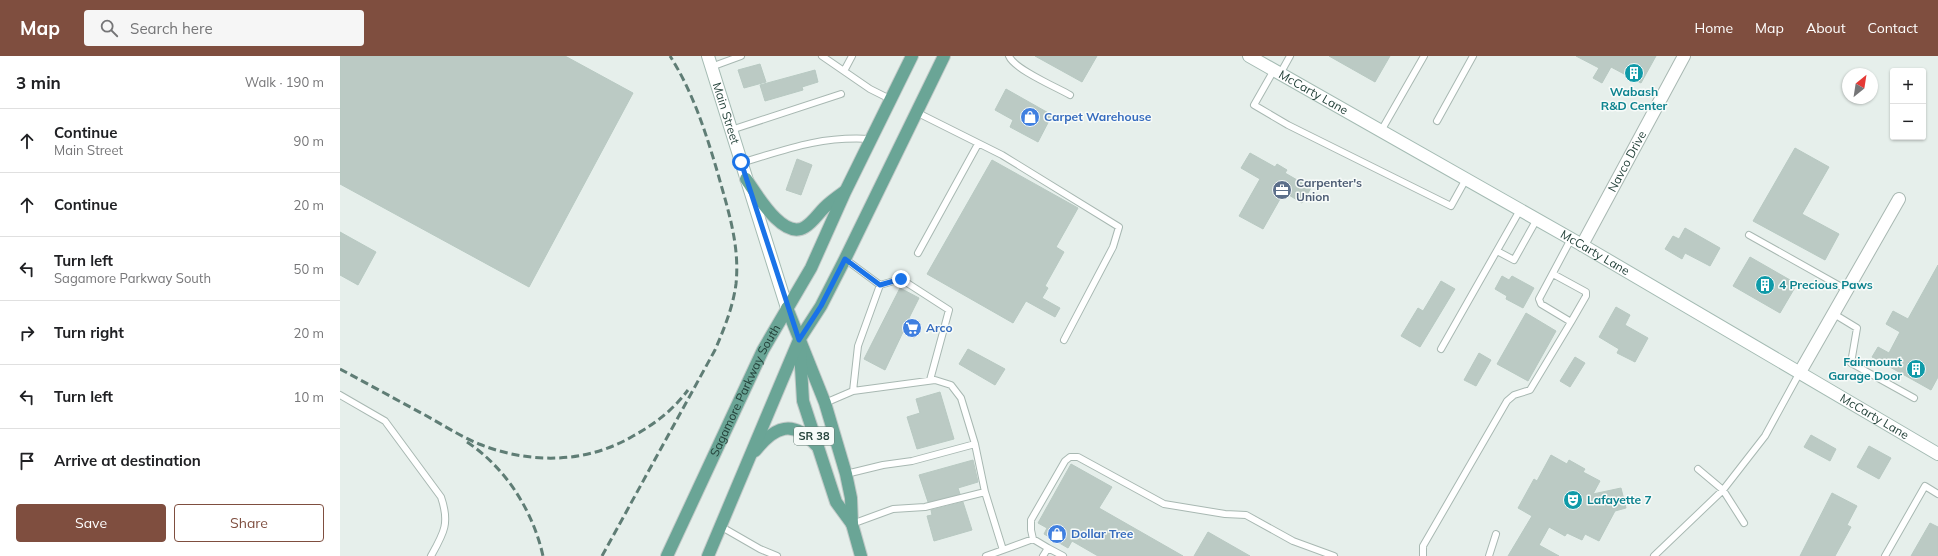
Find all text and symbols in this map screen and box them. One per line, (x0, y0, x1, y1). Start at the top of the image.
search box (84, 10, 364, 46)
text: Map (20, 16, 60, 40)
icon: search (98, 17, 120, 39)
text: Search here (130, 19, 213, 38)
text: Home (1694, 19, 1733, 37)
text: Map (1755, 19, 1784, 37)
text: About (1806, 19, 1846, 37)
text: Contact (1868, 19, 1918, 37)
building icon: Wabash R&D Center (1623, 62, 1645, 84)
street label: McCarty Lane (1276, 66, 1351, 118)
north arrow (1842, 68, 1878, 104)
map controls (1890, 68, 1926, 140)
button: + (1890, 68, 1926, 104)
text: 3 min (16, 72, 61, 93)
text: Walk · 190 m (245, 74, 324, 90)
street label: Main Street (710, 80, 743, 146)
place label: Wabash R&D Center (1601, 84, 1668, 113)
button: − (1890, 104, 1926, 140)
shop icon: Carpet Warehouse (1019, 106, 1041, 128)
place label: Carpet Warehouse (1044, 109, 1152, 124)
text: Continue (54, 123, 117, 142)
street label: Navco Drive (1604, 128, 1649, 194)
icon: ahead (16, 130, 38, 152)
text: 90 m (294, 133, 324, 149)
text: Main Street (54, 142, 123, 158)
route start (732, 153, 750, 171)
place label: Carpenter's Union (1296, 175, 1362, 204)
office icon: Carpenter's Union (1271, 179, 1293, 201)
icon: ahead (16, 194, 38, 216)
text: Continue (54, 195, 117, 214)
text: 20 m (294, 197, 324, 213)
street label: McCarty Lane (1558, 226, 1632, 278)
text: Turn left (54, 251, 113, 270)
icon: left (16, 258, 38, 280)
text: 50 m (294, 261, 324, 277)
text: Sagamore Parkway South (54, 270, 211, 286)
route end (892, 270, 910, 288)
building icon: 4 Precious Paws (1754, 274, 1776, 296)
place label: 4 Precious Paws (1779, 277, 1873, 292)
supermarket icon: Arco (901, 317, 923, 339)
place label: Arco (926, 320, 953, 335)
icon: right (16, 322, 38, 344)
street label: Sagamore Parkway South (706, 322, 783, 459)
text: Turn right (54, 323, 124, 342)
text: 20 m (294, 325, 324, 341)
place label: Fairmount Garage Door (1828, 354, 1902, 383)
building icon: Fairmount Garage Door (1905, 358, 1927, 380)
icon: left (16, 386, 38, 408)
text: Turn left (54, 387, 113, 406)
text: 10 m (294, 389, 324, 405)
street label: McCarty Lane (1838, 390, 1912, 442)
road number: SR 38 (794, 427, 834, 445)
icon: arrive (16, 450, 38, 472)
text: Arrive at destination (54, 451, 201, 470)
theatre icon: Lafayette 7 (1562, 489, 1584, 511)
place label: Lafayette 7 (1587, 492, 1652, 507)
button: Save (16, 504, 166, 542)
button: Share (174, 504, 324, 542)
shop icon: Dollar Tree (1046, 523, 1068, 545)
place label: Dollar Tree (1071, 526, 1134, 541)

